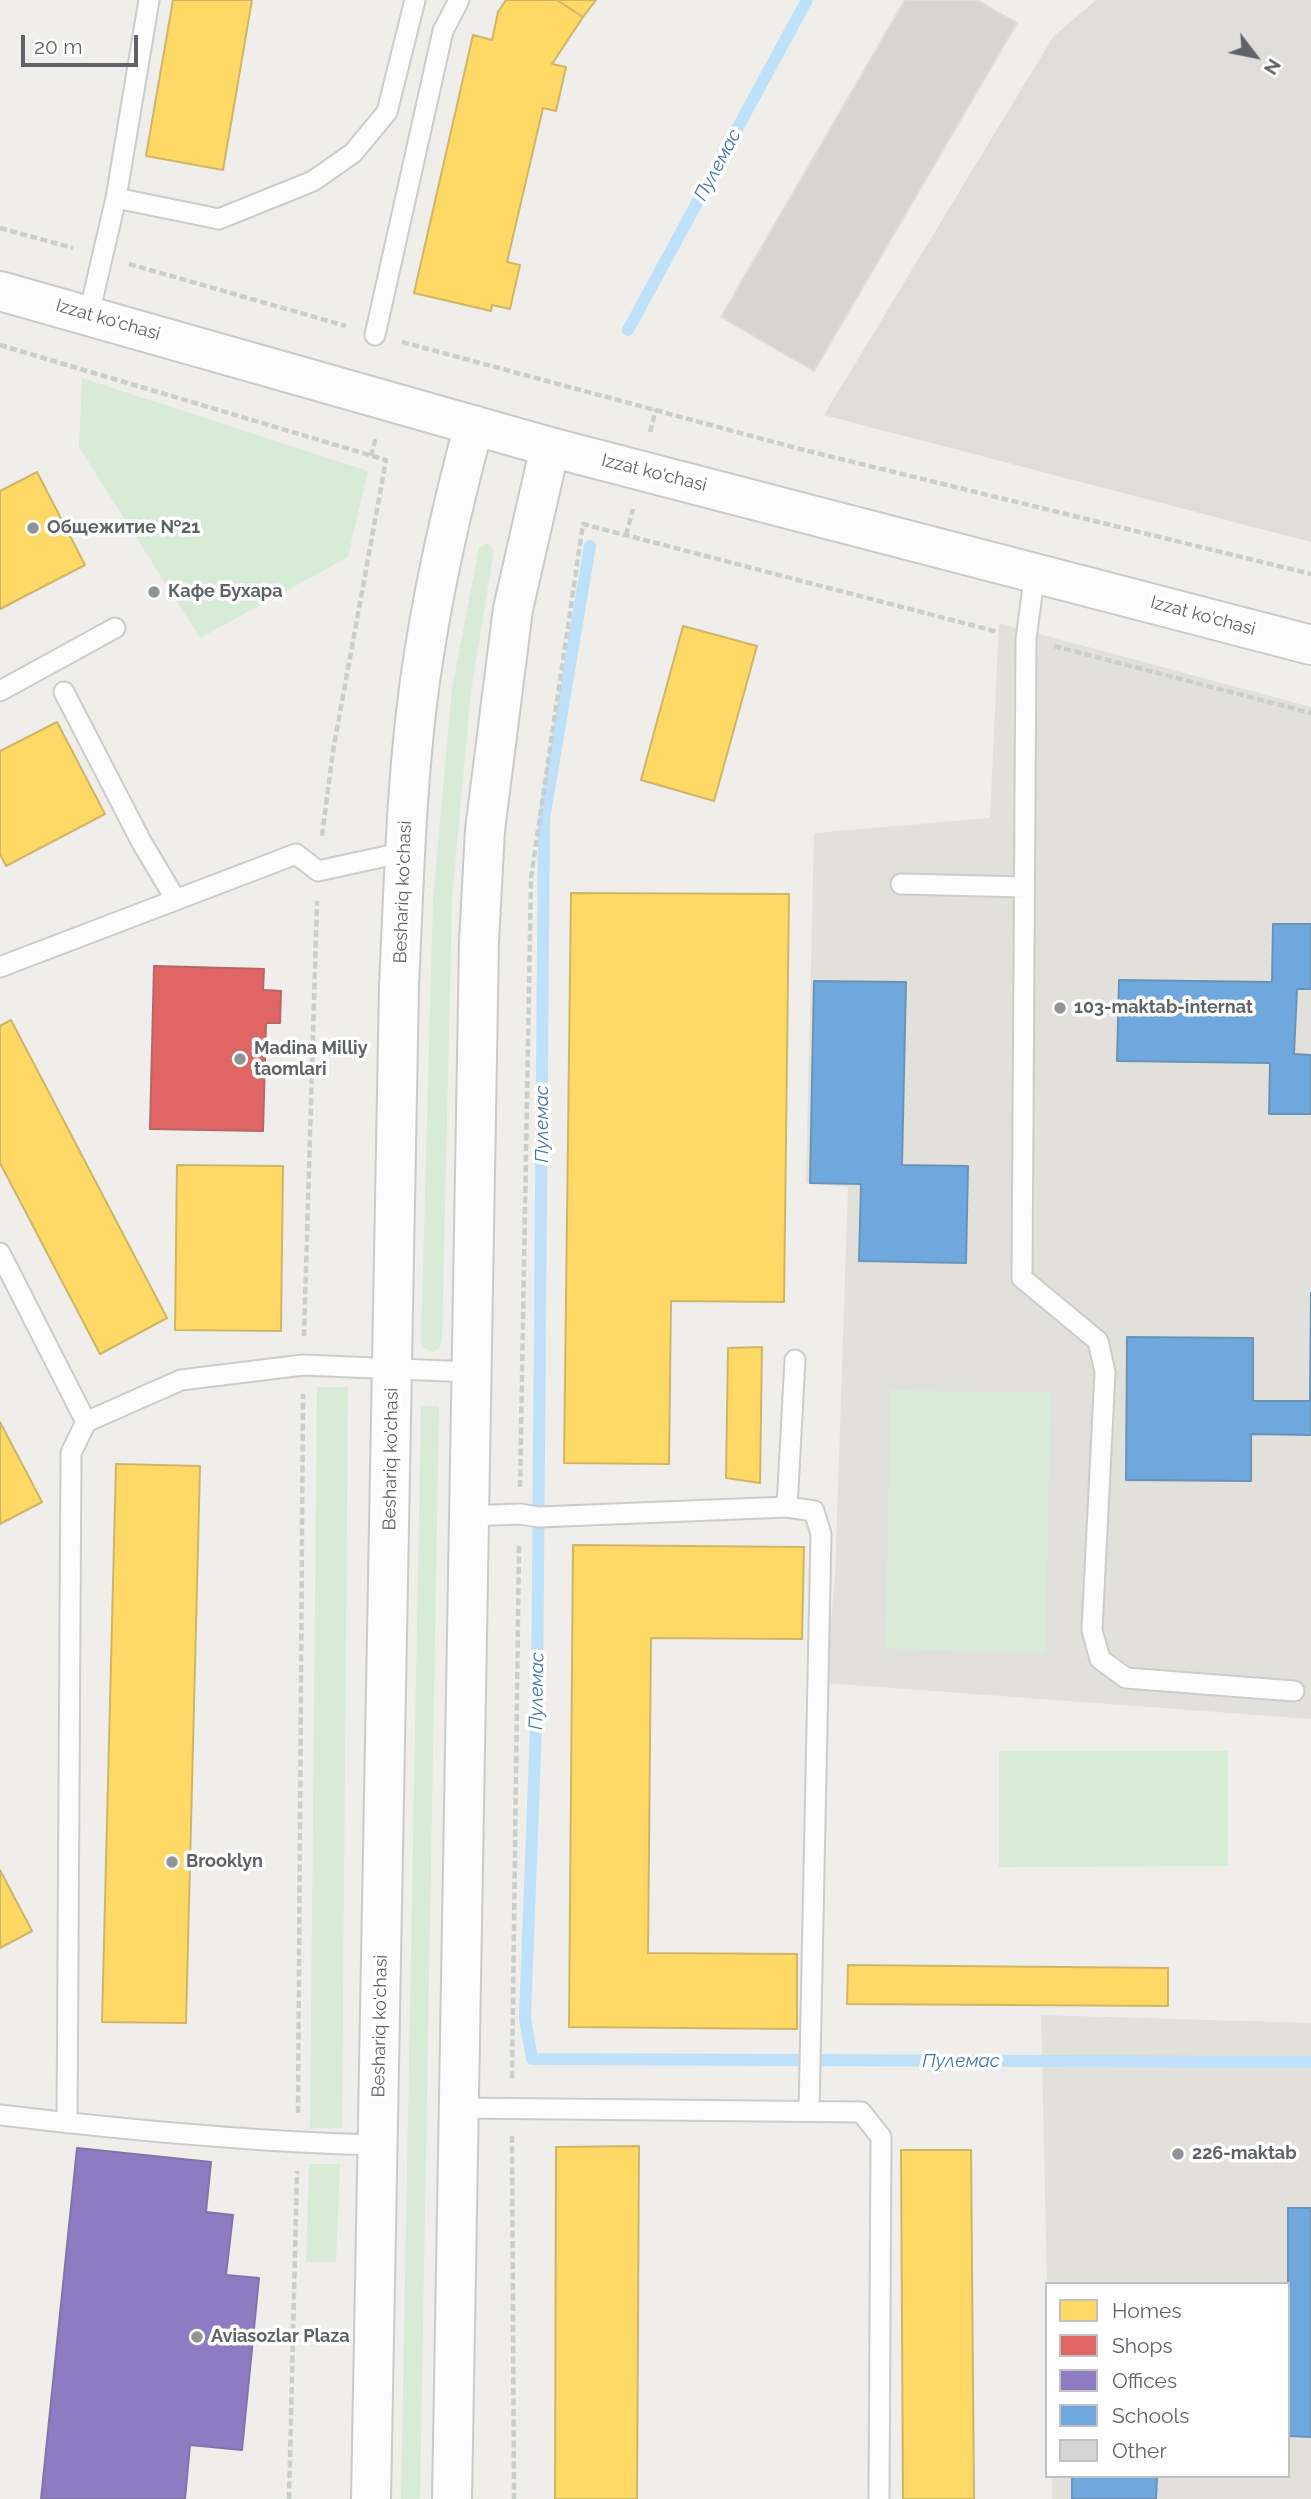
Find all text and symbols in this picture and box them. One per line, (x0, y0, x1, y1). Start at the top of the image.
scale bar (24, 21, 142, 65)
north arrow (1220, 21, 1290, 91)
text: 20 m (34, 34, 82, 59)
text: N (1260, 55, 1286, 79)
water label: Пулемас (690, 125, 746, 205)
street label: Izzat ko'chasi (53, 295, 163, 345)
street label: Izzat ko'chasi (599, 449, 709, 497)
place label: Общежитие №21 (47, 517, 200, 539)
marker: Общежитие №21 (25, 520, 41, 536)
place label: Кафе Бухара (168, 581, 283, 603)
marker: Кафе Бухара (146, 584, 162, 600)
street label: Izzat ko'chasi (1148, 592, 1258, 640)
street label: Beshariq ko'chasi (390, 820, 416, 964)
place label: 103-maktab-internat (1074, 997, 1253, 1019)
marker: 103-maktab-internat (1052, 1000, 1068, 1016)
place label: Madina Milliy taomlari (254, 1038, 368, 1080)
marker: Madina Milliy taomlari (232, 1051, 248, 1067)
water label: Пулемас (531, 1085, 553, 1163)
street label: Beshariq ko'chasi (379, 1387, 403, 1531)
water label: Пулемас (525, 1652, 549, 1730)
place label: Brooklyn (186, 1851, 263, 1873)
marker: Brooklyn (164, 1854, 180, 1870)
street label: Beshariq ko'chasi (368, 1954, 392, 2098)
water label: Пулемас (922, 2050, 1000, 2072)
place label: 226-maktab (1192, 2143, 1297, 2165)
marker: 226-maktab (1170, 2146, 1186, 2162)
legend (1045, 2282, 1290, 2478)
text: Homes (1112, 2298, 1182, 2323)
place label: Aviasozlar Plaza (211, 2326, 350, 2348)
marker: Aviasozlar Plaza (189, 2329, 205, 2345)
text: Shops (1112, 2333, 1173, 2358)
text: Offices (1112, 2368, 1177, 2393)
text: Schools (1112, 2403, 1189, 2428)
text: Other (1112, 2438, 1167, 2463)

